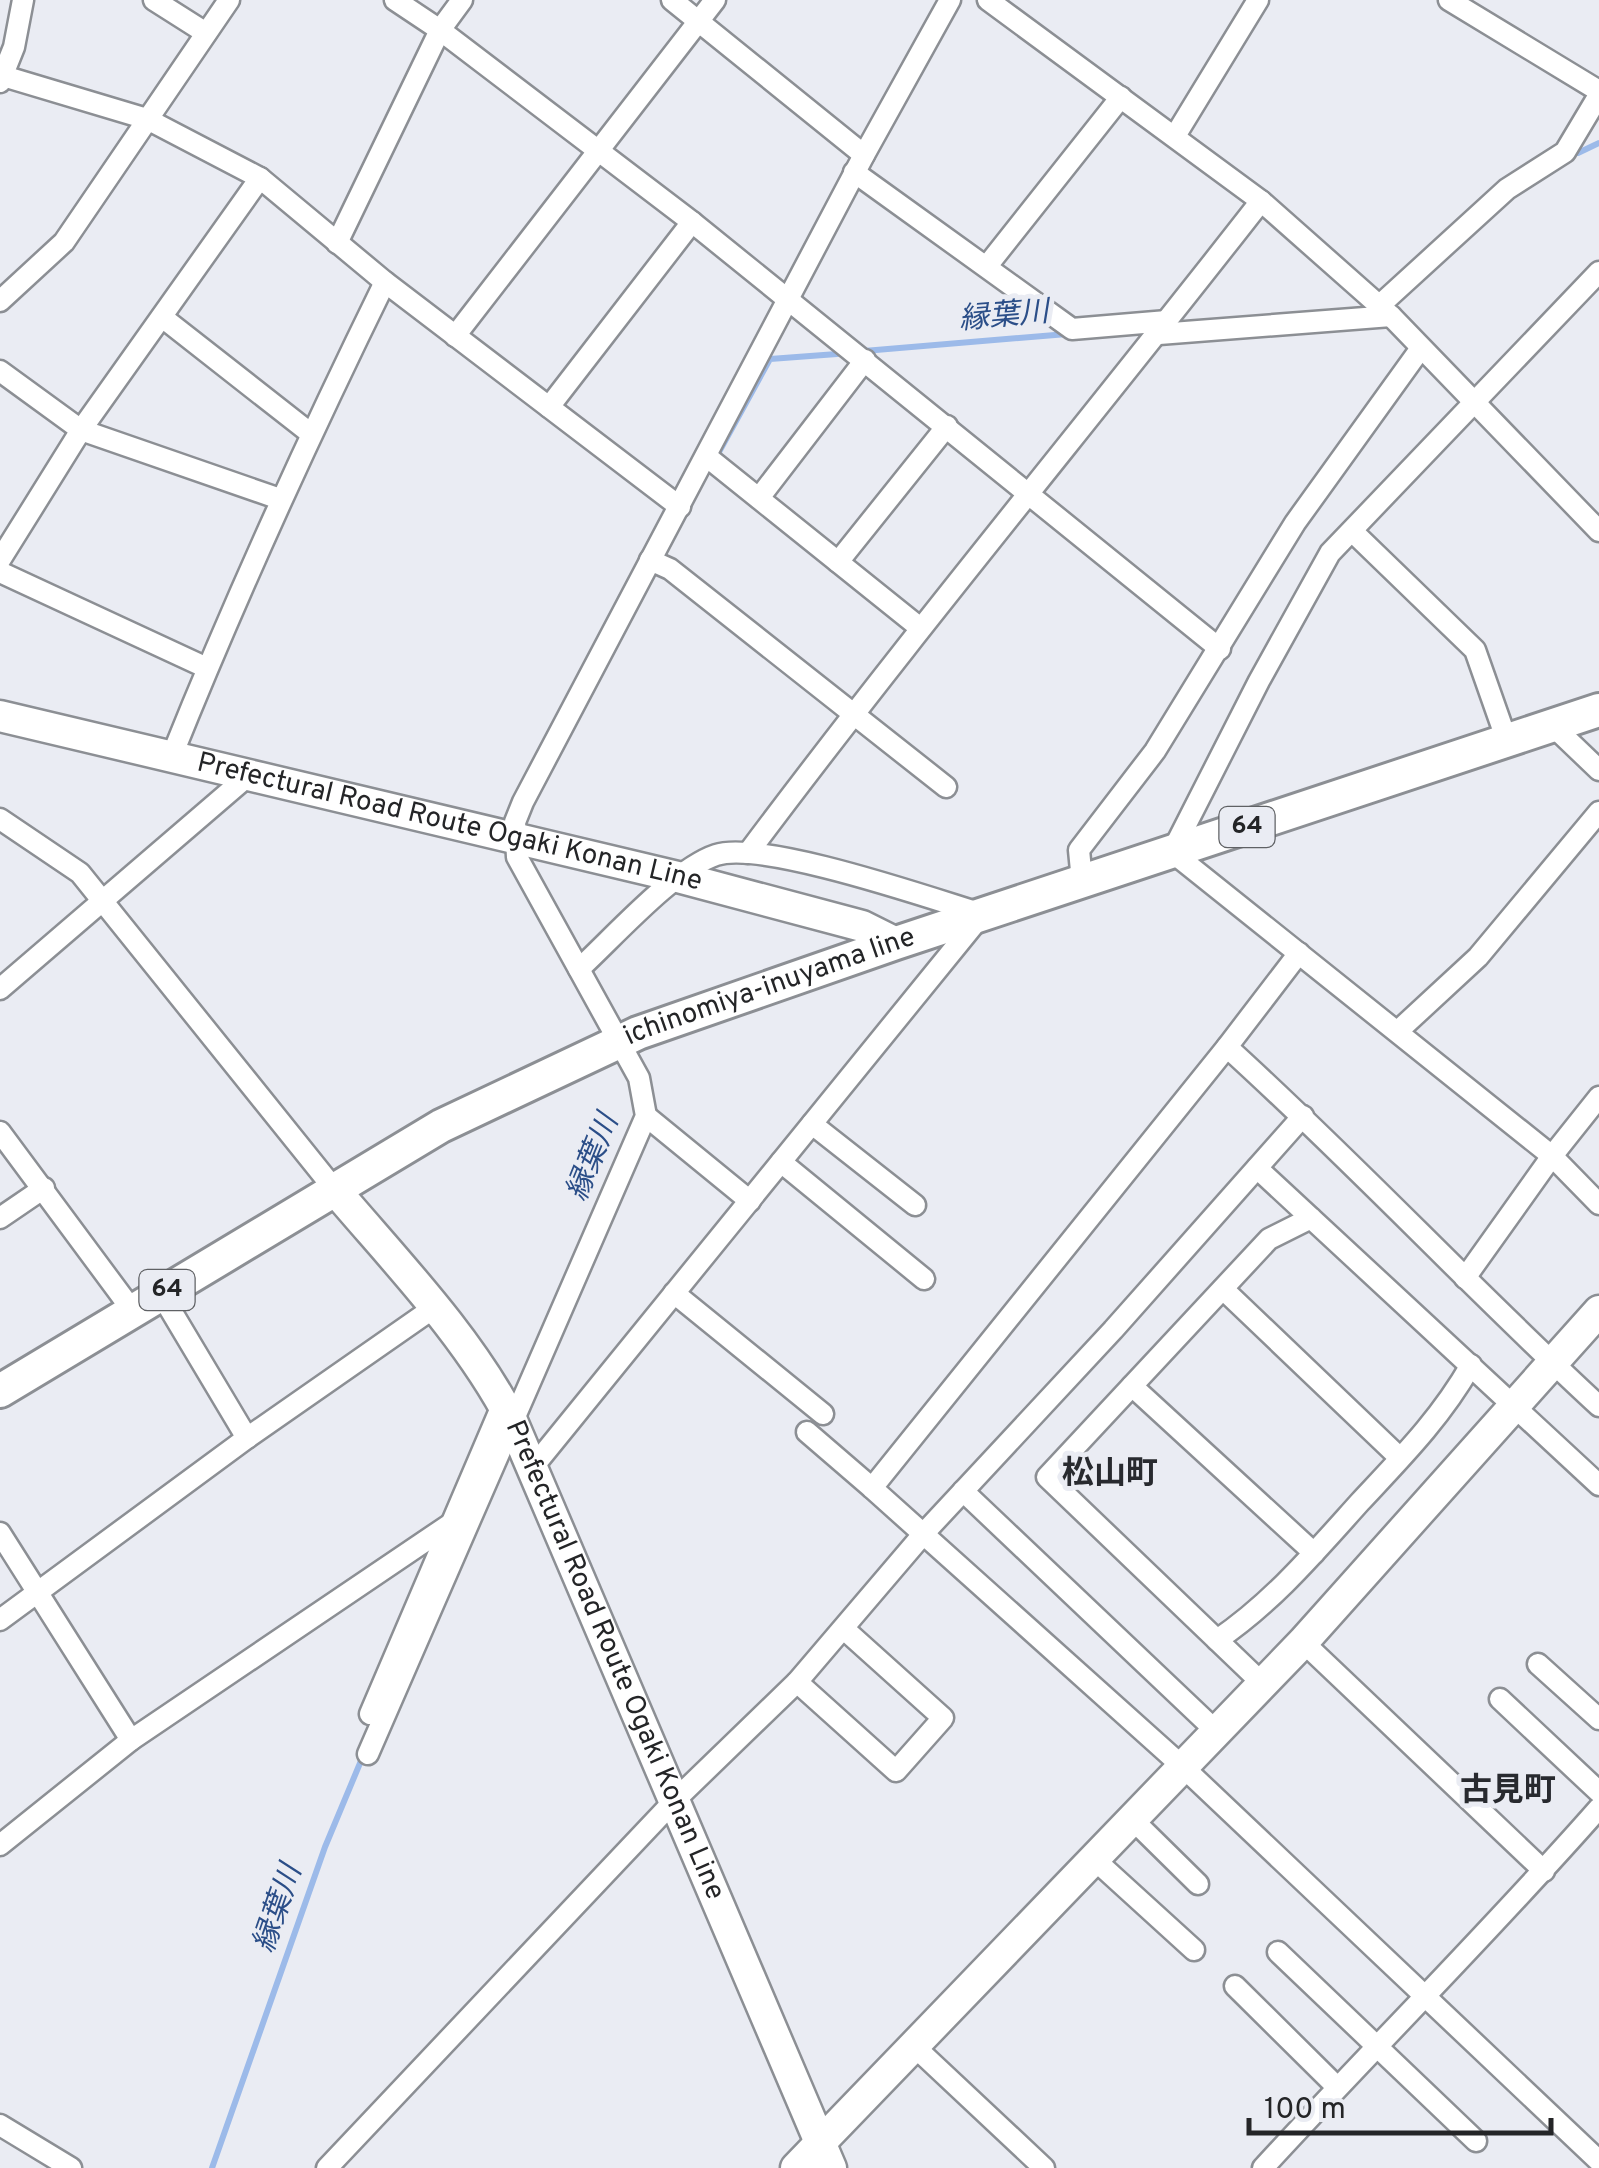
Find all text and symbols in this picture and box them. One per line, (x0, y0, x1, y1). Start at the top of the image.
water label: 縁葉川 (958, 294, 1053, 339)
street label: Prefectural Road Route Ogaki Konan Line (193, 745, 706, 901)
road number: 64 (1220, 807, 1274, 847)
street label: ichinomiya-inuyama line (618, 920, 920, 1055)
water label: 縁葉川 (560, 1107, 629, 1207)
road number: 64 (140, 1270, 194, 1310)
street label: Prefectural Road Route Ogaki Konan Line (496, 1415, 733, 1906)
district label: 松山町 (1062, 1455, 1158, 1495)
district label: 古見町 (1460, 1772, 1556, 1812)
water label: 縁葉川 (247, 1858, 312, 1958)
scale bar (1249, 2073, 1552, 2135)
text: 100 m (1264, 2092, 1346, 2129)

